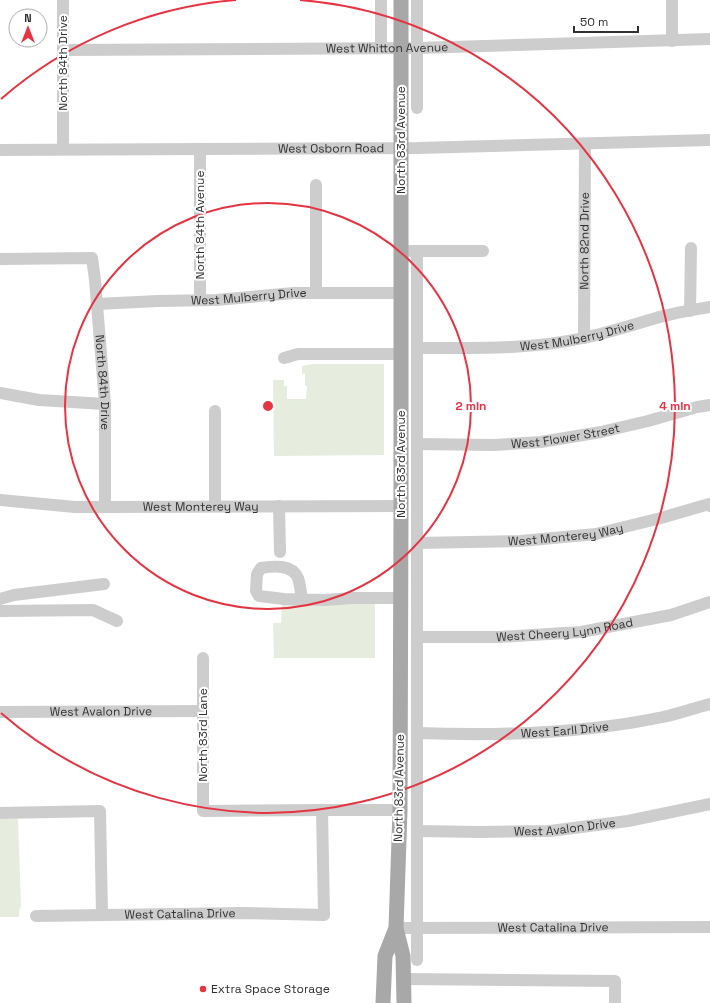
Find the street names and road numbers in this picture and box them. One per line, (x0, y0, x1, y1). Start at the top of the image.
street label: North 84th Drive (55, 15, 71, 111)
street label: West Whitton Avenue (326, 39, 448, 57)
street label: North 83rd Avenue (393, 86, 409, 194)
street label: West Osborn Road (278, 140, 384, 157)
street label: North 84th Avenue (192, 170, 208, 280)
street label: North 82nd Drive (576, 192, 593, 290)
street label: West Mulberry Drive (191, 285, 307, 308)
street label: West Mulberry Drive (519, 317, 636, 355)
street label: North 84th Drive (91, 334, 113, 430)
street label: North 83rd Avenue (393, 410, 409, 518)
street label: West Flower Street (510, 420, 621, 452)
street label: West Monterey Way (143, 498, 259, 515)
street label: West Monterey Way (508, 520, 625, 549)
street label: West Cheery Lynn Road (496, 614, 634, 645)
street label: North 83rd Lane (195, 688, 211, 782)
street label: West Avalon Drive (50, 703, 152, 720)
street label: West Earll Drive (521, 718, 610, 741)
street label: North 83rd Avenue (390, 734, 408, 842)
street label: West Avalon Drive (514, 815, 617, 840)
street label: West Catalina Drive (124, 905, 236, 923)
street label: West Catalina Drive (497, 919, 609, 936)

